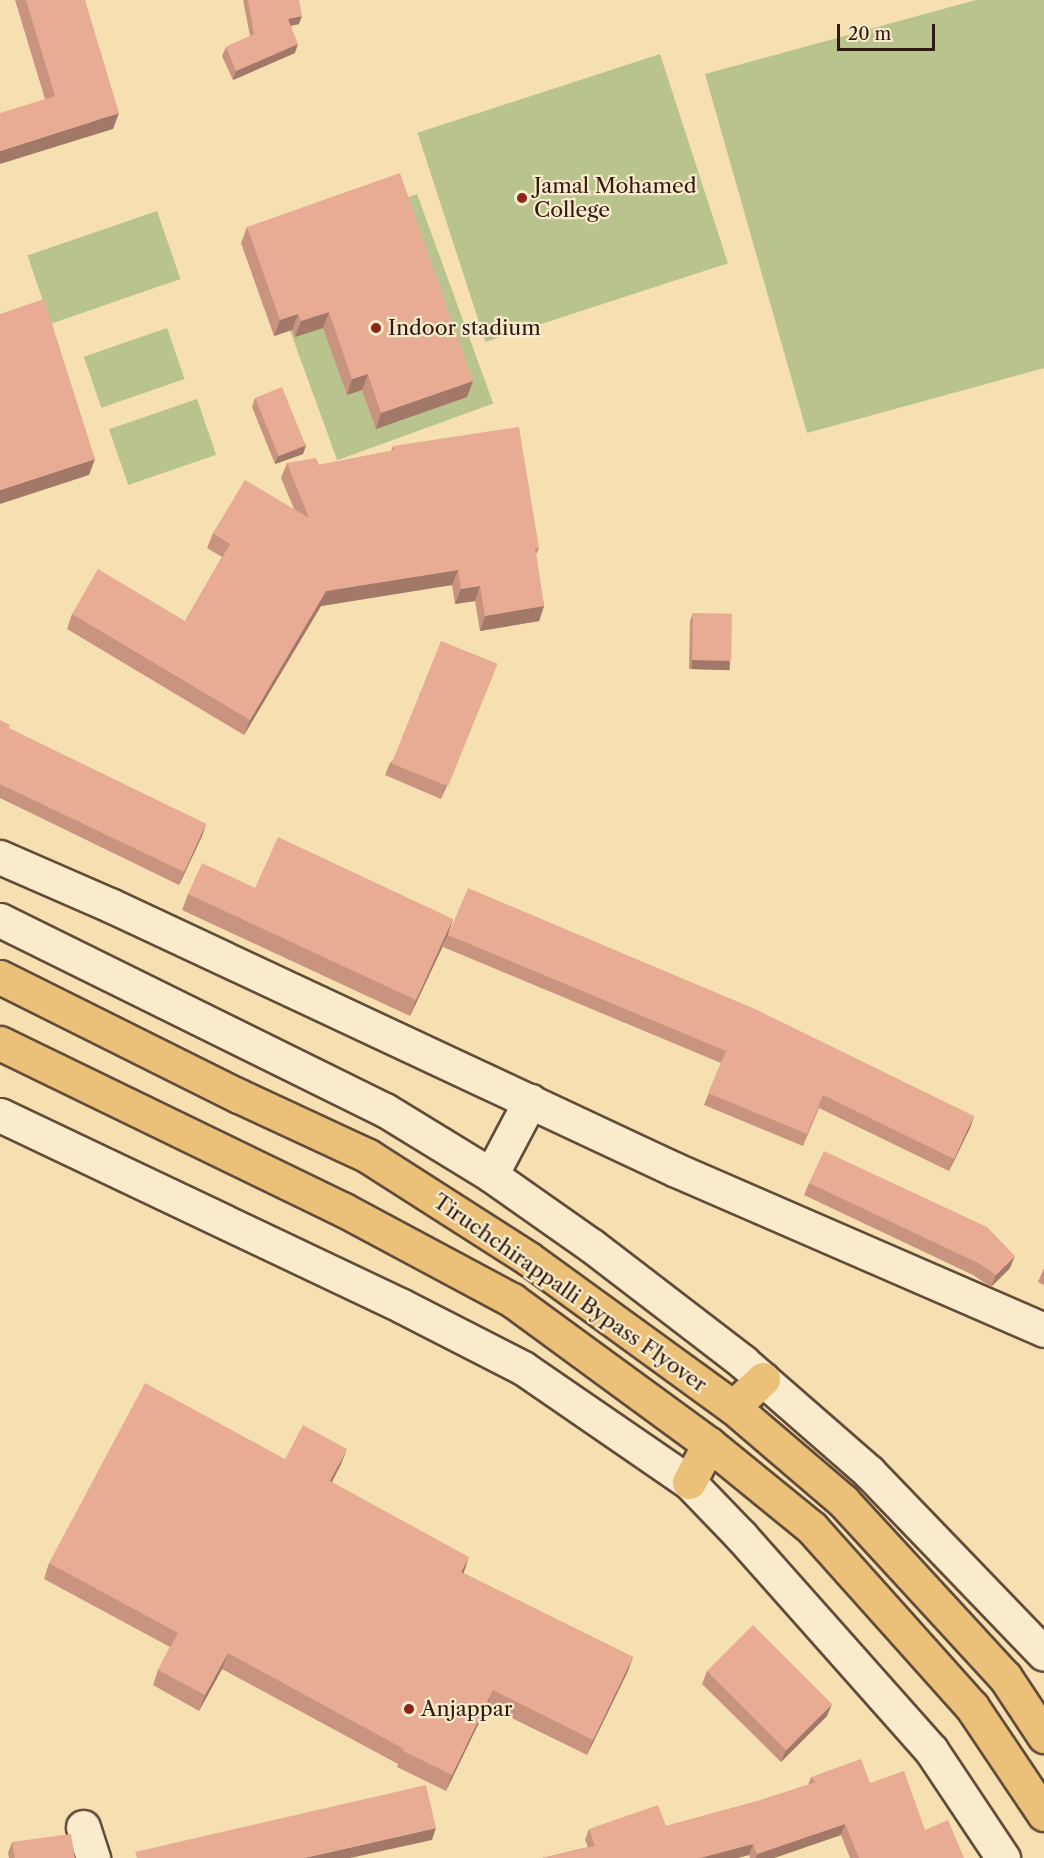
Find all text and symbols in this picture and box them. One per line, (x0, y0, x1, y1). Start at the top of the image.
scale bar (840, 12, 938, 50)
text: 20 m (848, 23, 891, 45)
place label: Jamal Mohamed College (534, 173, 697, 223)
marker: Jamal Mohamed College (515, 191, 529, 205)
place label: Indoor stadium (388, 315, 541, 341)
marker: Indoor stadium (369, 321, 383, 335)
street label: Tiruchchirappalli Bypass Flyover (428, 1189, 712, 1397)
place label: Anjappar (421, 1696, 513, 1722)
marker: Anjappar (402, 1702, 416, 1716)

